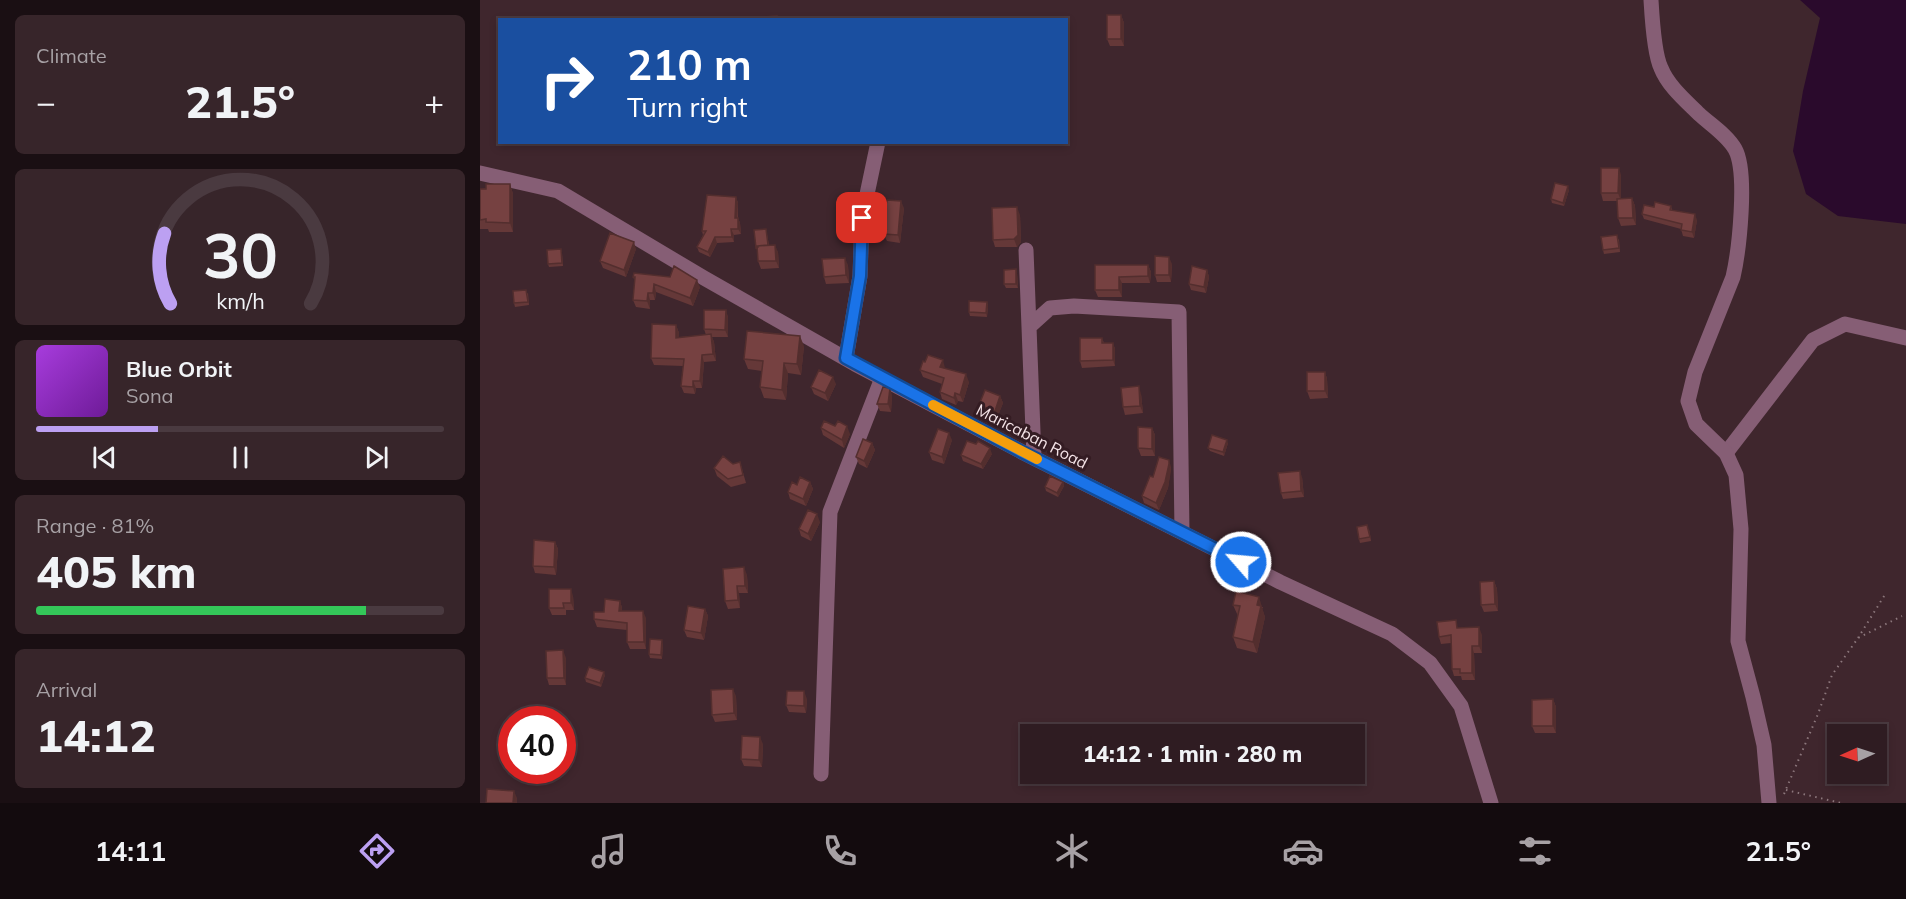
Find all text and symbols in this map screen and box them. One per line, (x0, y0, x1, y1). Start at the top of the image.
text: 210 m (627, 38, 752, 91)
icon: right (528, 42, 606, 120)
text: Climate (36, 43, 107, 68)
text: 21.5° (185, 73, 295, 129)
text: − (36, 81, 56, 122)
text: + (424, 81, 444, 122)
text: Turn right (627, 90, 747, 124)
pin (836, 192, 887, 243)
icon: arrive (845, 201, 878, 234)
text: 30 (203, 215, 277, 294)
text: km/h (216, 288, 264, 315)
text: Blue Orbit (126, 355, 232, 383)
text: Sona (126, 383, 174, 408)
street label: Maricaban Road (973, 399, 1091, 473)
icon: previous (88, 441, 121, 474)
icon: pause (224, 441, 257, 474)
icon: next (360, 441, 393, 474)
text: Range · 81% (36, 513, 154, 538)
position arrow (1209, 530, 1273, 594)
text: 405 km (36, 543, 197, 599)
text: Arrival (36, 677, 97, 702)
speed limit sign: 40 (498, 706, 576, 784)
text: 14:12 (36, 707, 156, 763)
north arrow (1827, 724, 1887, 784)
map controls (1827, 724, 1887, 784)
text: 14:12 · 1 min · 280 m (1083, 740, 1302, 768)
icon: directions (356, 830, 398, 872)
icon: music (588, 830, 630, 872)
icon: phone (819, 830, 861, 872)
icon: climate (1051, 830, 1093, 872)
icon: car (1282, 830, 1324, 872)
icon: filters (1514, 830, 1556, 872)
text: 14:11 (95, 834, 166, 868)
text: 21.5° (1746, 834, 1811, 868)

